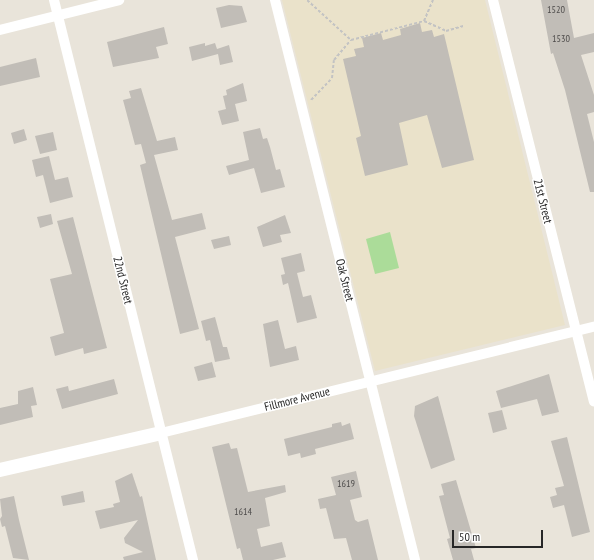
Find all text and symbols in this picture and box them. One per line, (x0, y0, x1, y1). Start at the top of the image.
house number: 1520 (547, 4, 565, 16)
house number: 1530 (552, 33, 570, 45)
street label: 21st Street (531, 177, 555, 225)
street label: 22nd Street (110, 255, 136, 305)
street label: Oak Street (333, 257, 357, 303)
street label: Fillmore Avenue (263, 384, 331, 414)
house number: 1619 (337, 478, 355, 490)
house number: 1614 (234, 506, 252, 518)
scale bar (454, 522, 545, 548)
text: 50 m (459, 529, 480, 544)

